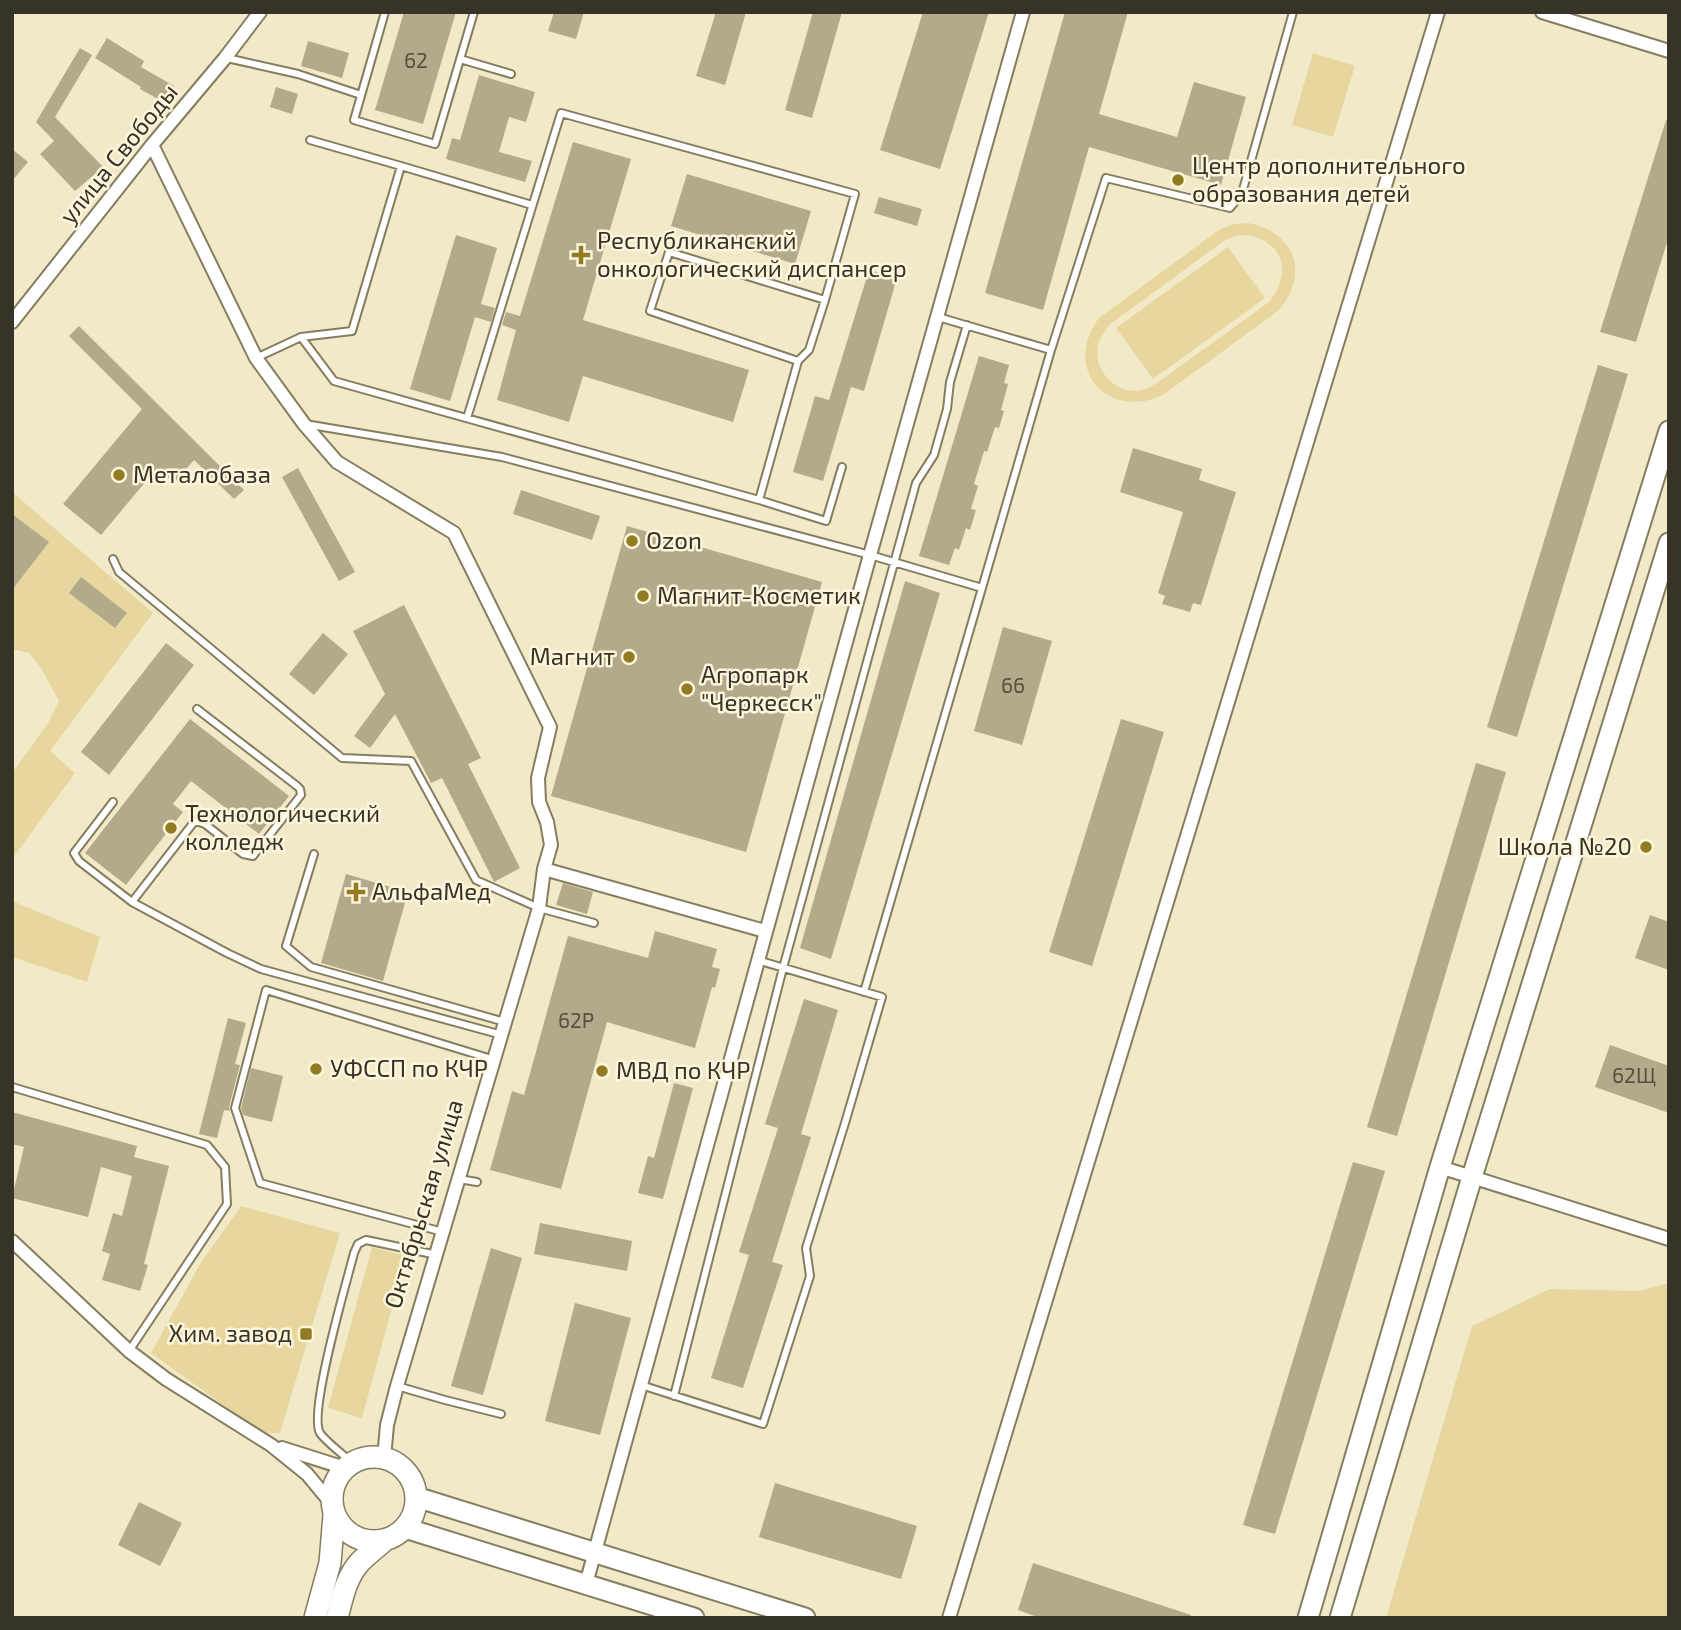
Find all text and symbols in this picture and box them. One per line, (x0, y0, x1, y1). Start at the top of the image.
house number: 62 (404, 47, 428, 72)
street label: улица Свободы (53, 77, 184, 229)
place label: Центр дополнительного образования детей (1192, 150, 1466, 207)
marker: Центр дополнительного образования детей (1170, 172, 1186, 188)
place label: Республиканский онкологический диспансер (597, 225, 907, 282)
marker: Республиканский онкологический диспансер (571, 245, 591, 265)
place label: Металобаза (133, 459, 271, 488)
marker: Металобаза (111, 467, 127, 483)
place label: Ozon (646, 525, 702, 554)
marker: Ozon (624, 533, 640, 549)
place label: Магнит-Косметик (657, 580, 861, 609)
marker: Магнит-Косметик (635, 588, 651, 604)
place label: Магнит (530, 641, 615, 670)
marker: Магнит (621, 649, 637, 665)
place label: Агропарк "Черкесск" (701, 659, 822, 716)
house number: 66 (1001, 672, 1025, 697)
marker: Агропарк "Черкесск" (679, 681, 695, 697)
place label: Технологический колледж (185, 798, 380, 855)
marker: Технологический колледж (163, 820, 179, 836)
place label: Школа №20 (1498, 831, 1632, 860)
marker: Школа №20 (1638, 839, 1654, 855)
place label: АльфаМед (372, 876, 491, 905)
marker: АльфаМед (346, 882, 366, 902)
house number: 62Р (558, 1007, 594, 1032)
place label: УФССП по КЧР (330, 1053, 488, 1082)
place label: МВД по КЧР (616, 1055, 750, 1084)
marker: УФССП по КЧР (308, 1061, 324, 1077)
house number: 62Щ (1612, 1062, 1656, 1087)
marker: МВД по КЧР (594, 1063, 610, 1079)
street label: Октябрьская улица (377, 1095, 469, 1312)
place label: Хим. завод (168, 1318, 292, 1347)
marker: Хим. завод (298, 1326, 314, 1342)

